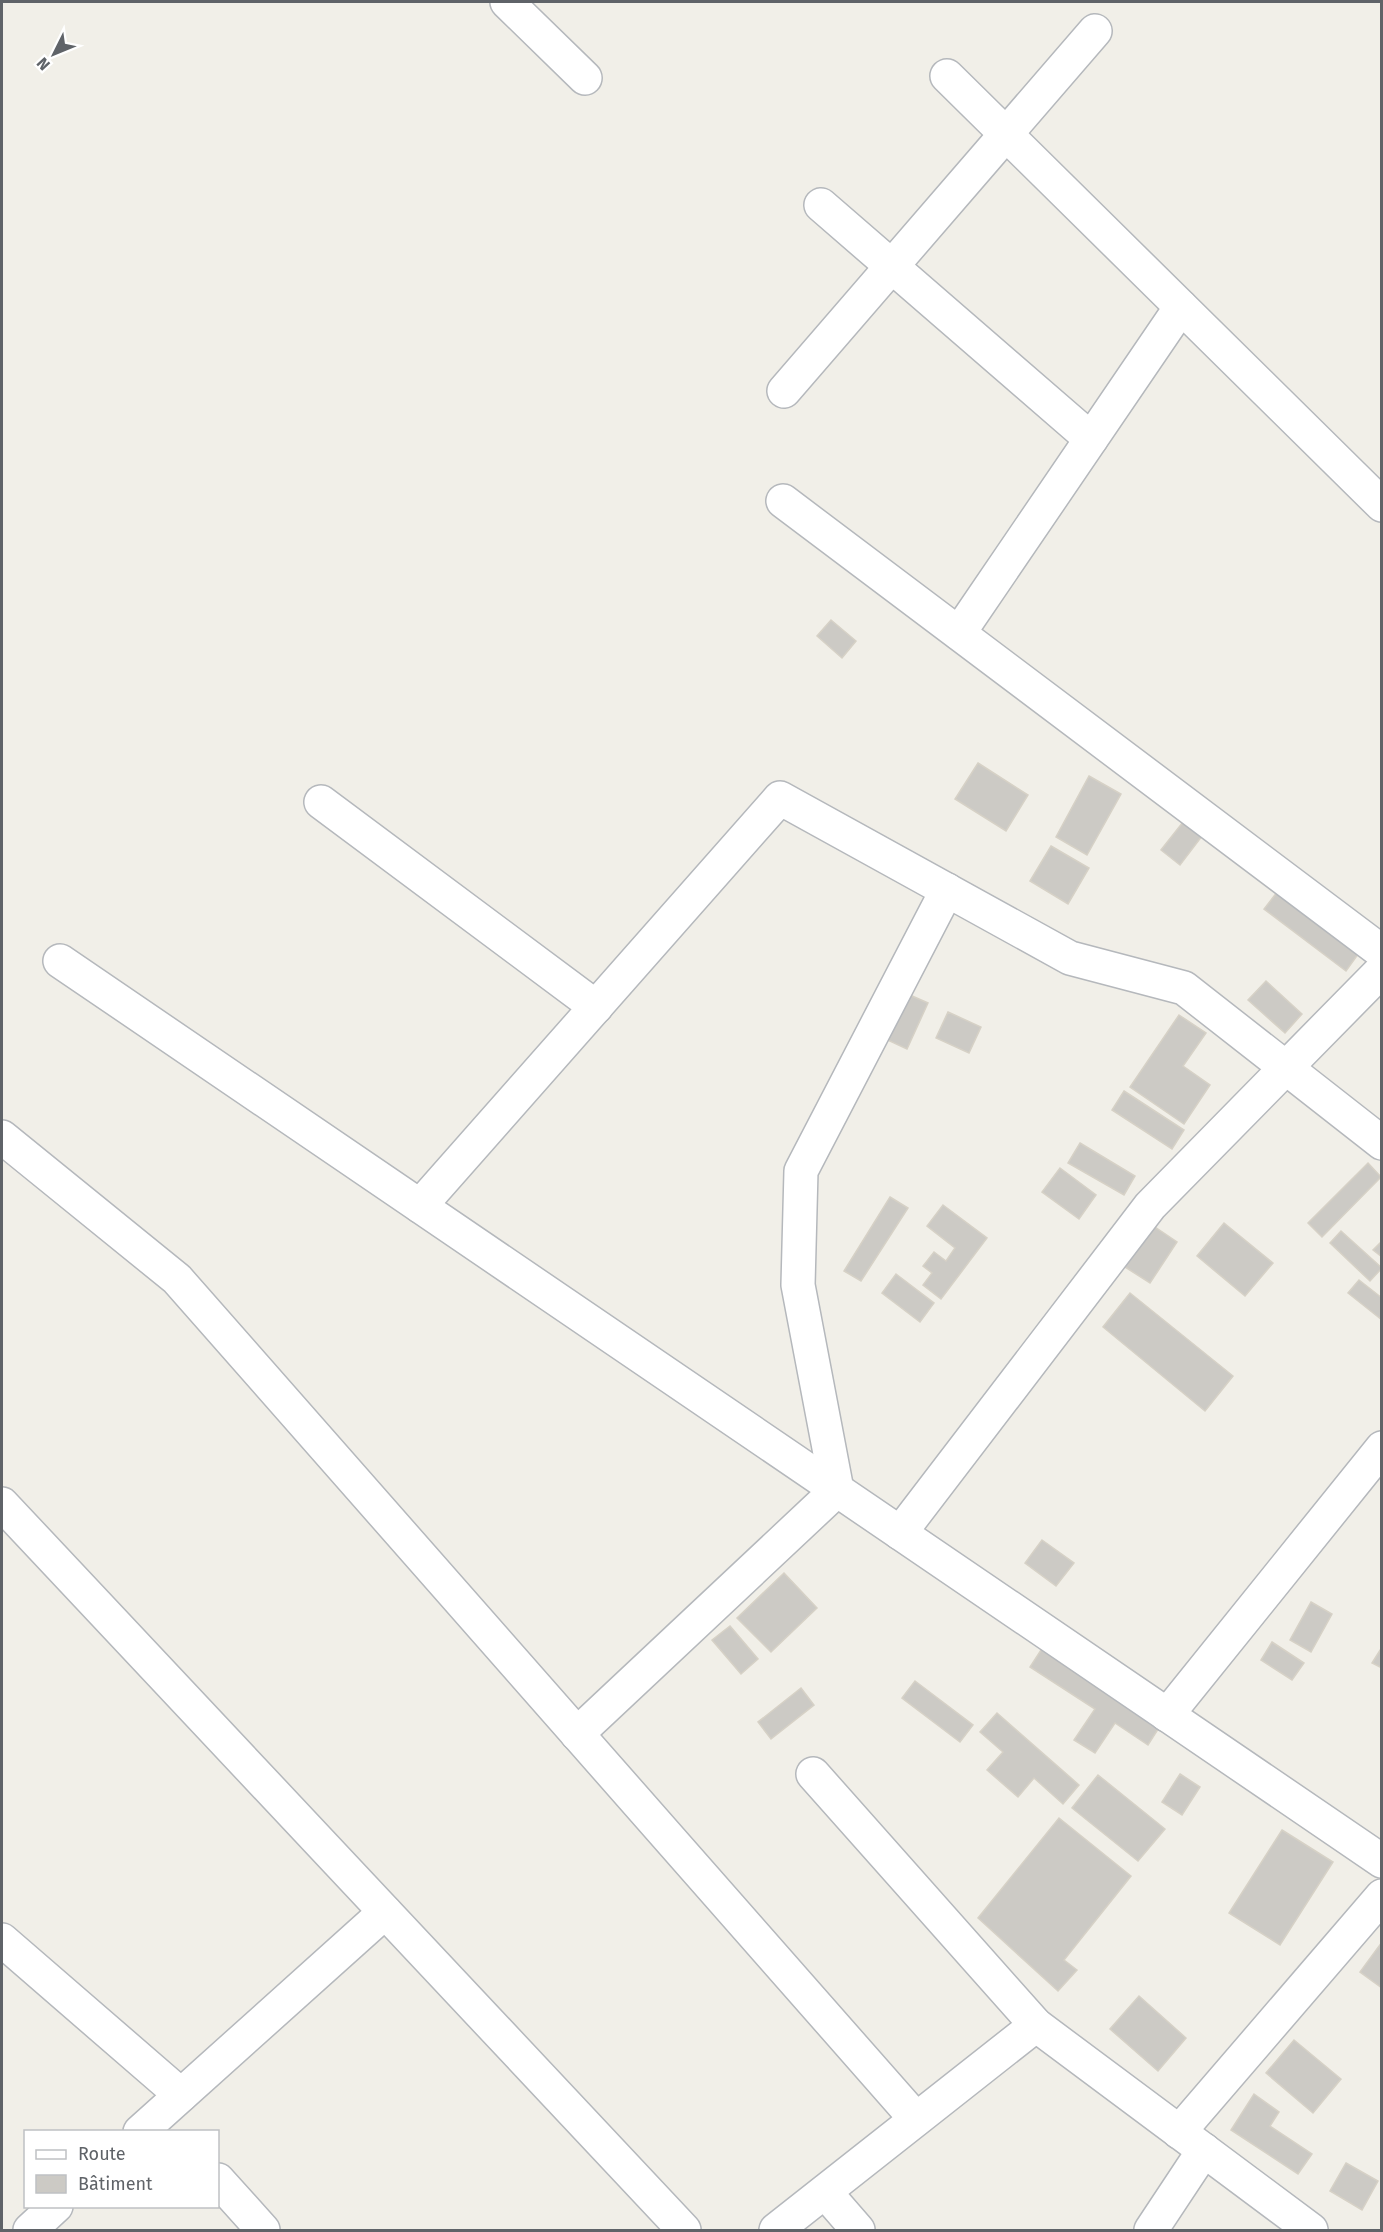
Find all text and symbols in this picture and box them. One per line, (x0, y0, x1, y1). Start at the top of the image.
north arrow (24, 24, 84, 84)
text: N (33, 54, 54, 74)
legend (24, 2130, 219, 2208)
text: Route (78, 2143, 126, 2165)
text: Bâtiment (78, 2173, 153, 2195)

